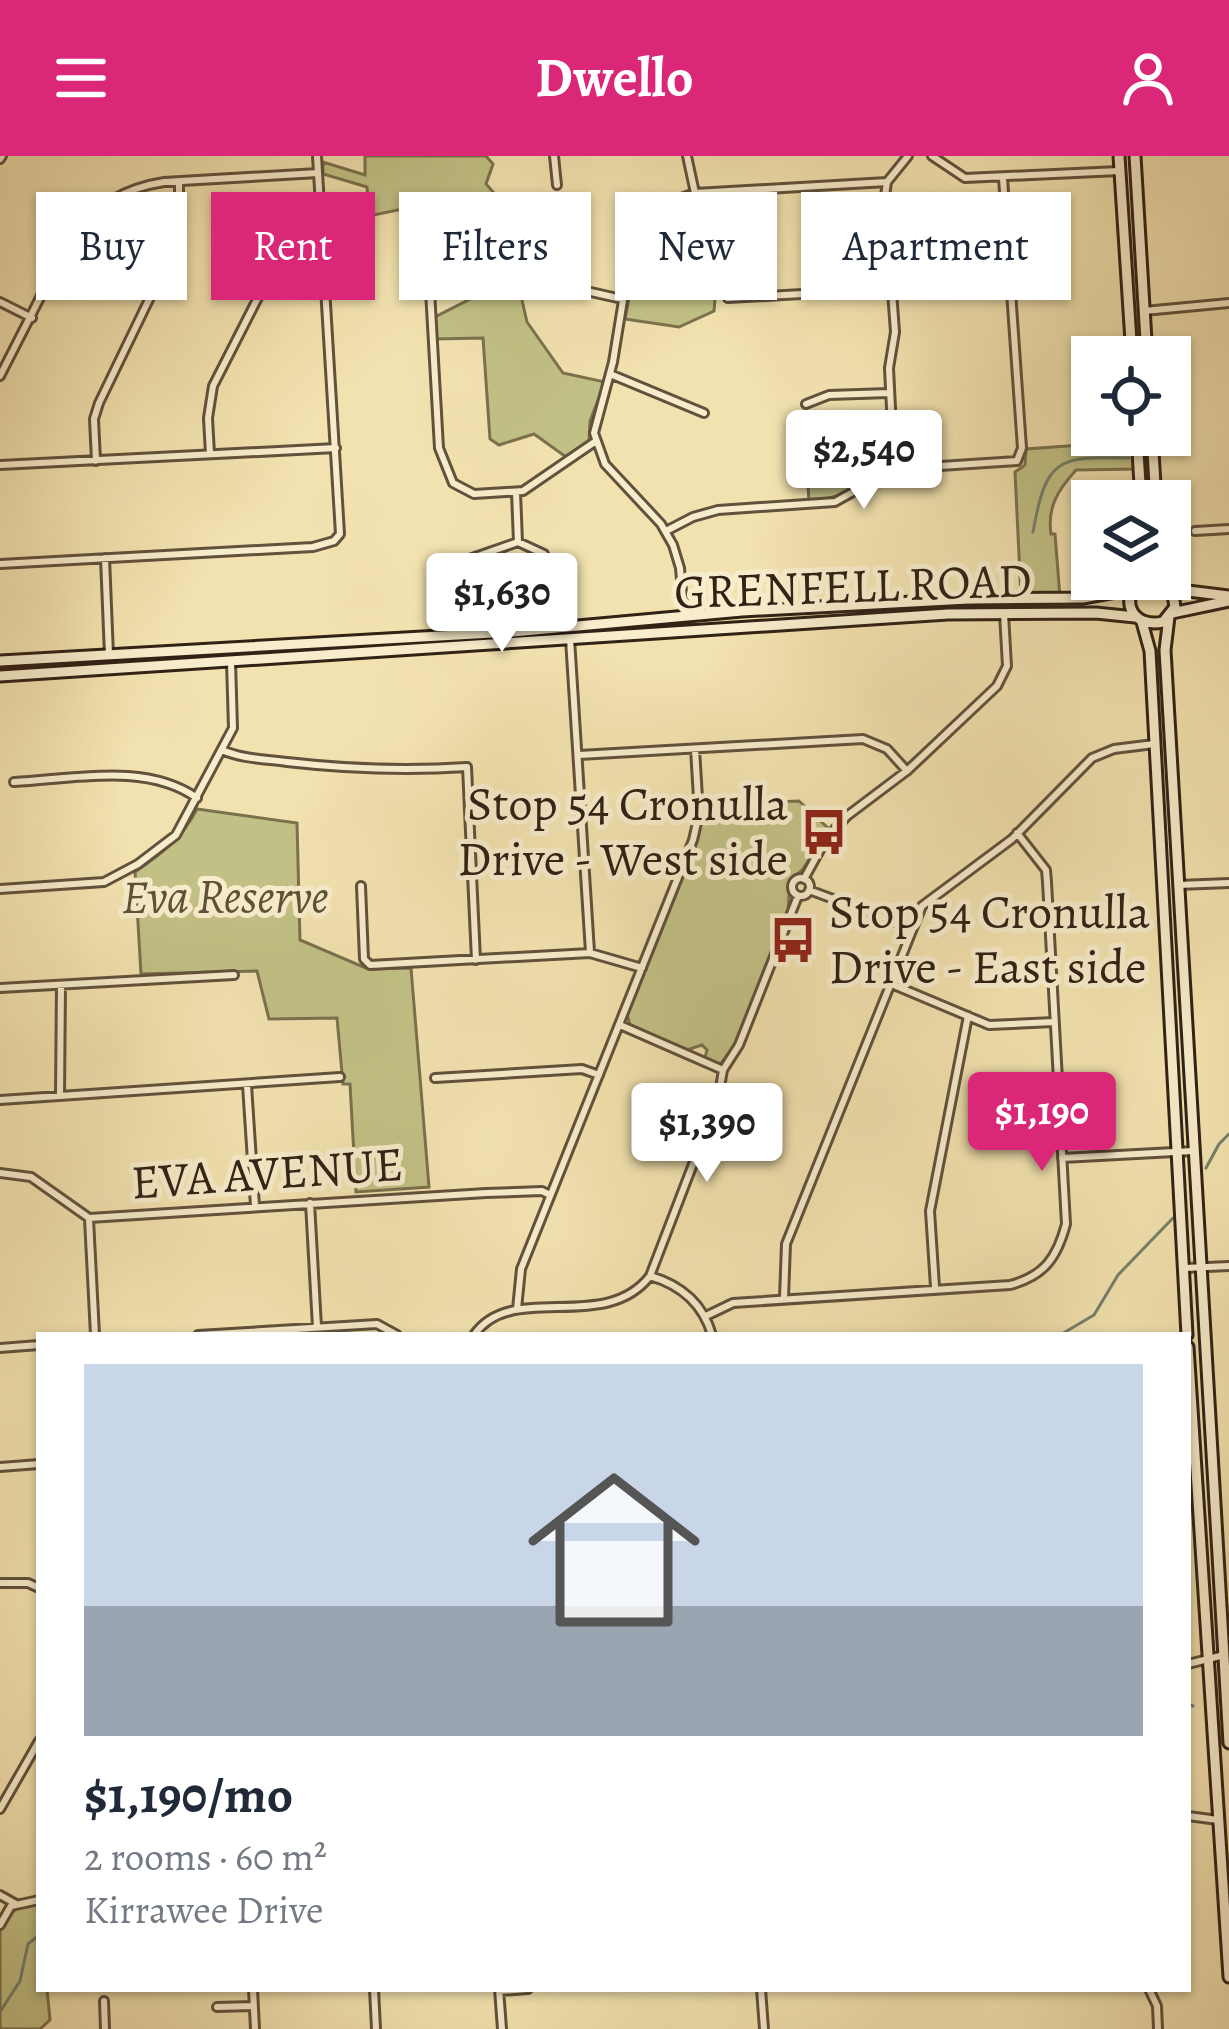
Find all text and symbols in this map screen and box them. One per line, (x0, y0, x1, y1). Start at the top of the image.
text: Dwello (535, 41, 694, 115)
icon: menu (48, 45, 114, 111)
icon: person (1115, 45, 1181, 111)
chip: Buy (36, 192, 187, 300)
chip: Rent (211, 192, 375, 300)
chip: Filters (399, 192, 591, 300)
chip: New (615, 192, 777, 300)
chip: Apartment (801, 192, 1071, 300)
map controls (1071, 336, 1191, 600)
button: locate (1071, 336, 1191, 456)
pin: $2,540 (766, 410, 962, 512)
text: $2,540 (813, 422, 915, 475)
button: layers (1071, 480, 1191, 600)
street label: GRENFELL ROAD (673, 547, 1033, 625)
pin: $1,630 (404, 553, 600, 655)
text: $1,630 (453, 565, 551, 618)
place label: Stop 54 Cronulla Drive - West side (458, 771, 789, 892)
bus stop icon: Stop 54 Cronulla Drive - West side (799, 807, 849, 857)
park label: Eva Reserve (122, 863, 328, 929)
place label: Stop 54 Cronulla Drive - East side (829, 879, 1151, 1000)
bus stop icon: Stop 54 Cronulla Drive - East side (768, 915, 818, 965)
pin: $1,190 (944, 1072, 1140, 1174)
pin: $1,390 (609, 1083, 805, 1185)
text: $1,190 (995, 1084, 1089, 1137)
text: $1,390 (658, 1095, 756, 1148)
street label: EVA AVENUE (129, 1131, 405, 1215)
icon: home (506, 1442, 722, 1658)
text: $1,190/mo (84, 1760, 293, 1830)
text: 2 rooms · 60 m² (84, 1830, 327, 1883)
text: Kirrawee Drive (84, 1883, 324, 1936)

